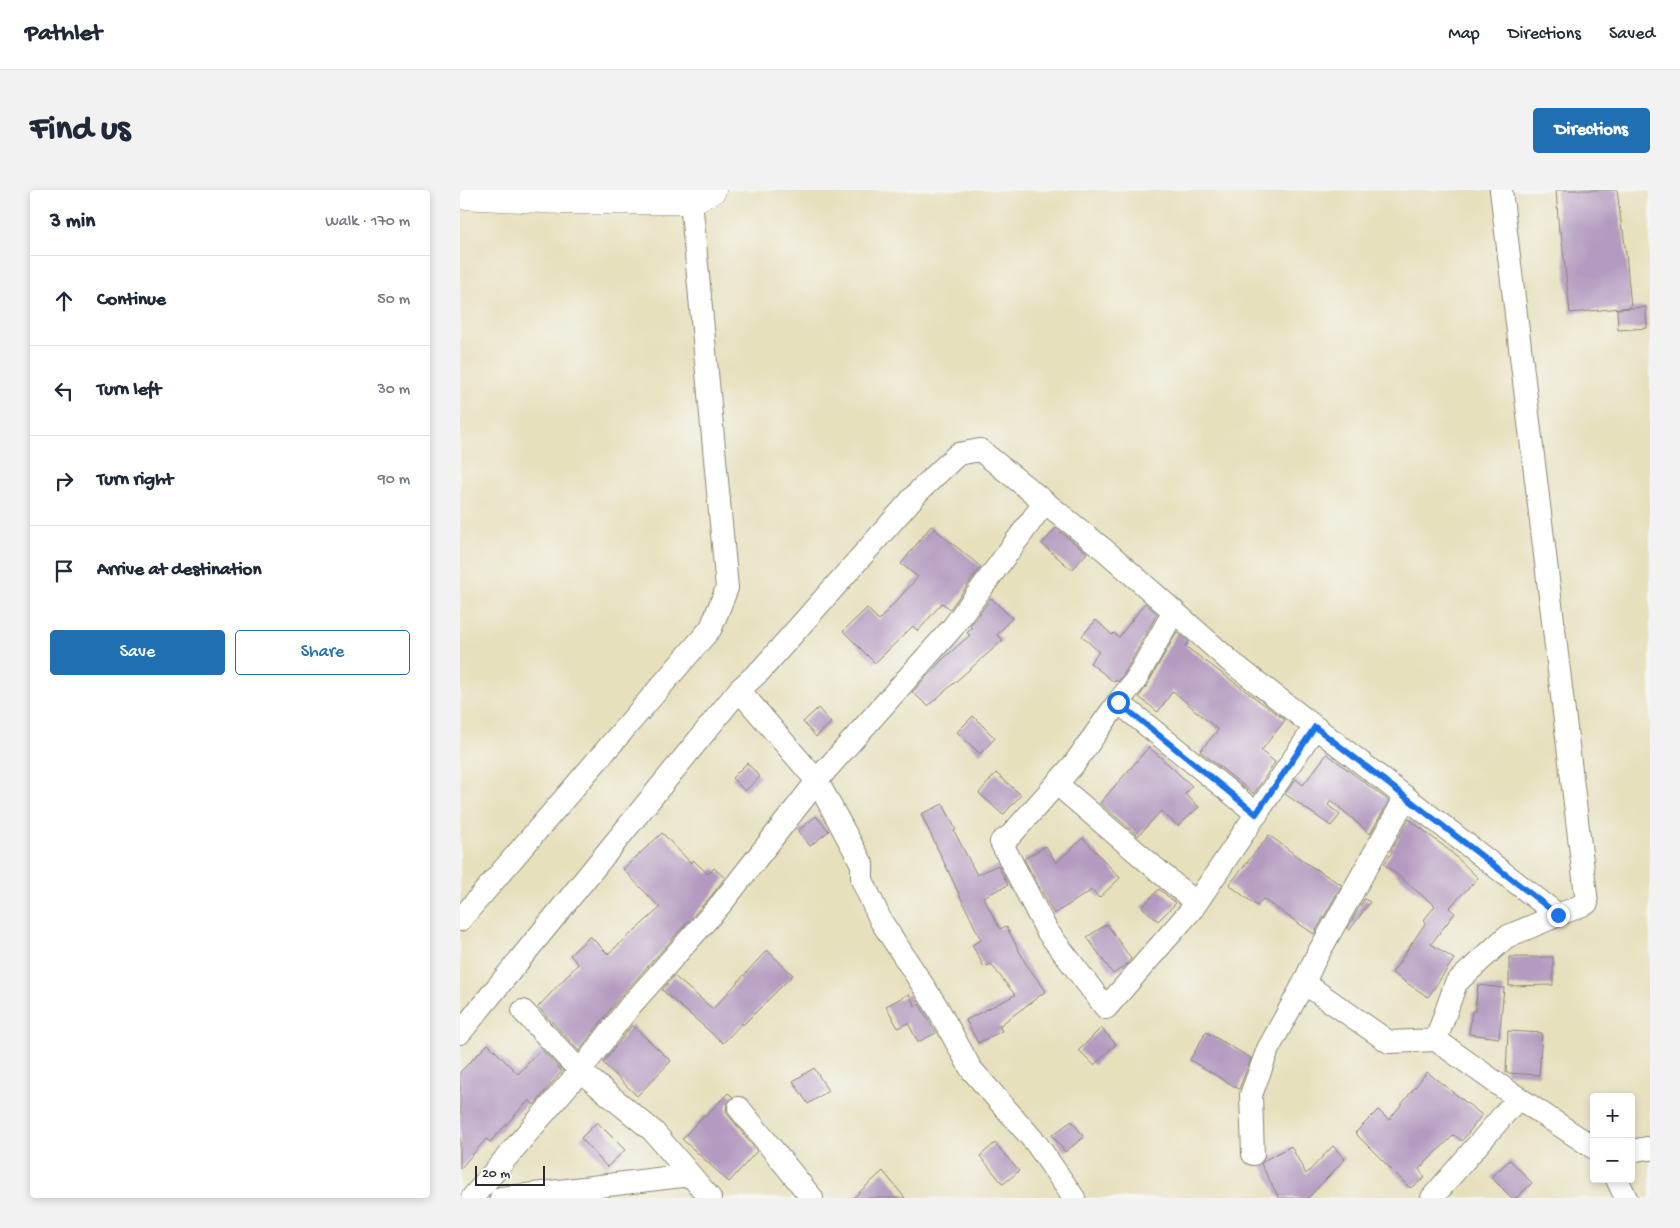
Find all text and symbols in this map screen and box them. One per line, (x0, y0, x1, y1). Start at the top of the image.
text: Pathlet (25, 20, 102, 49)
text: Map (1448, 24, 1480, 45)
text: Directions (1508, 24, 1581, 45)
text: Saved (1609, 24, 1655, 45)
button: Directions (1533, 108, 1650, 153)
text: Find us (30, 110, 130, 151)
text: 3 min (50, 210, 95, 235)
text: Walk · 170 m (325, 213, 410, 232)
icon: ahead (50, 287, 78, 315)
text: Continue (97, 289, 166, 312)
text: 50 m (377, 291, 410, 310)
icon: left (50, 377, 78, 405)
text: Turn left (97, 379, 161, 402)
text: 30 m (377, 381, 410, 400)
icon: right (50, 467, 78, 495)
text: Turn right (97, 469, 173, 492)
text: 90 m (378, 471, 410, 490)
icon: arrive (50, 557, 78, 585)
text: Arrive at destination (97, 559, 261, 582)
button: Save (50, 630, 225, 675)
button: Share (235, 630, 410, 675)
route start (1107, 691, 1130, 714)
route end (1547, 904, 1570, 927)
map controls (1590, 1093, 1635, 1183)
button: + (1590, 1093, 1635, 1138)
button: − (1590, 1138, 1635, 1183)
scale bar (475, 1163, 545, 1186)
text: 20 m (482, 1166, 510, 1183)

